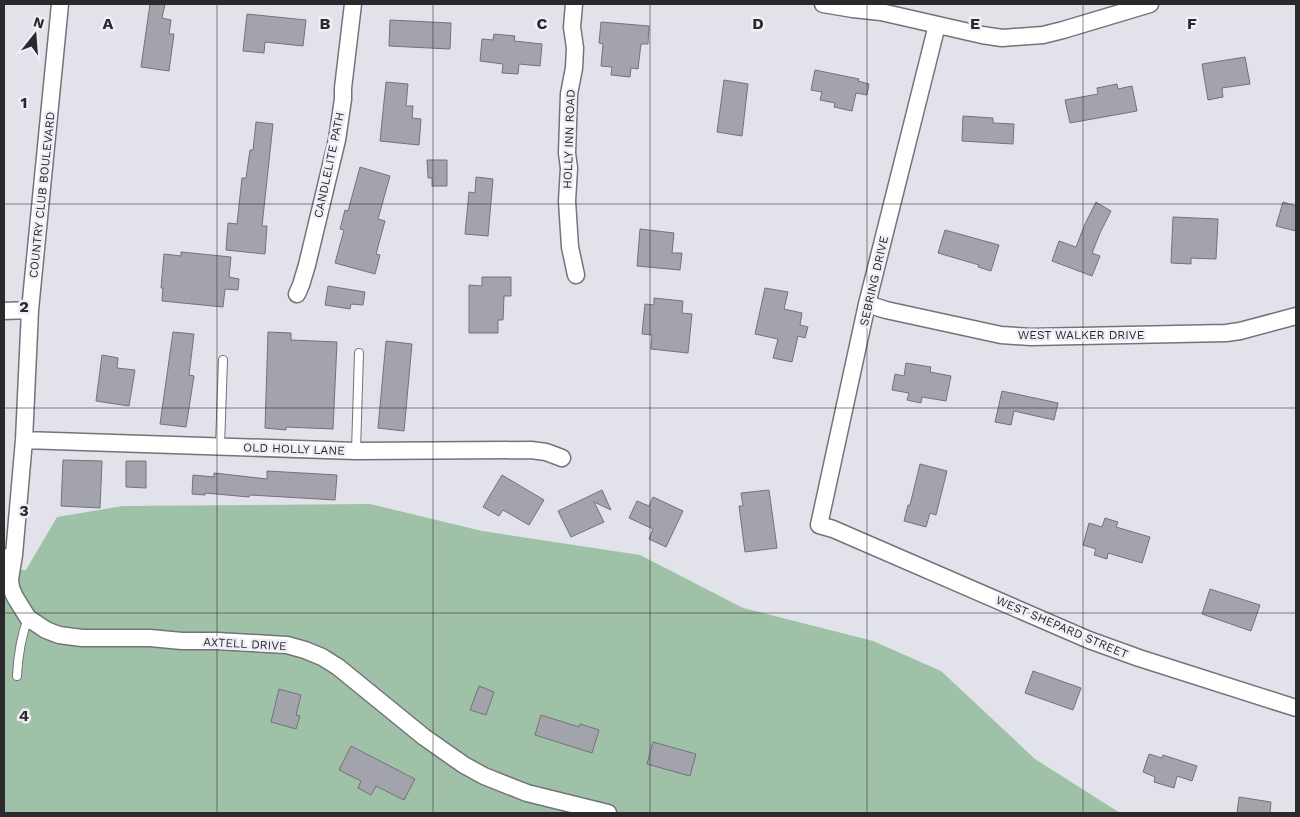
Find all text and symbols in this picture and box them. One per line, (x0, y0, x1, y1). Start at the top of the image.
north arrow (10, 10, 60, 60)
text: N (32, 13, 46, 32)
text: A (103, 14, 114, 33)
text: B (320, 14, 331, 33)
text: C (537, 14, 548, 33)
text: D (752, 14, 764, 33)
text: E (970, 14, 980, 33)
text: F (1187, 14, 1197, 33)
street label: HOLLY INN ROAD (560, 89, 578, 189)
text: 1 (21, 93, 27, 112)
street label: COUNTRY CLUB BOULEVARD (26, 111, 58, 279)
street label: CANDLELITE PATH (311, 111, 347, 219)
street label: SEBRING DRIVE (857, 234, 891, 327)
text: 2 (19, 297, 29, 316)
street label: WEST WALKER DRIVE (1018, 328, 1145, 342)
street label: OLD HOLLY LANE (243, 440, 345, 458)
text: 3 (19, 501, 29, 520)
street label: WEST SHEPARD STREET (994, 593, 1130, 661)
street label: AXTELL DRIVE (203, 635, 287, 653)
text: 4 (19, 706, 29, 725)

